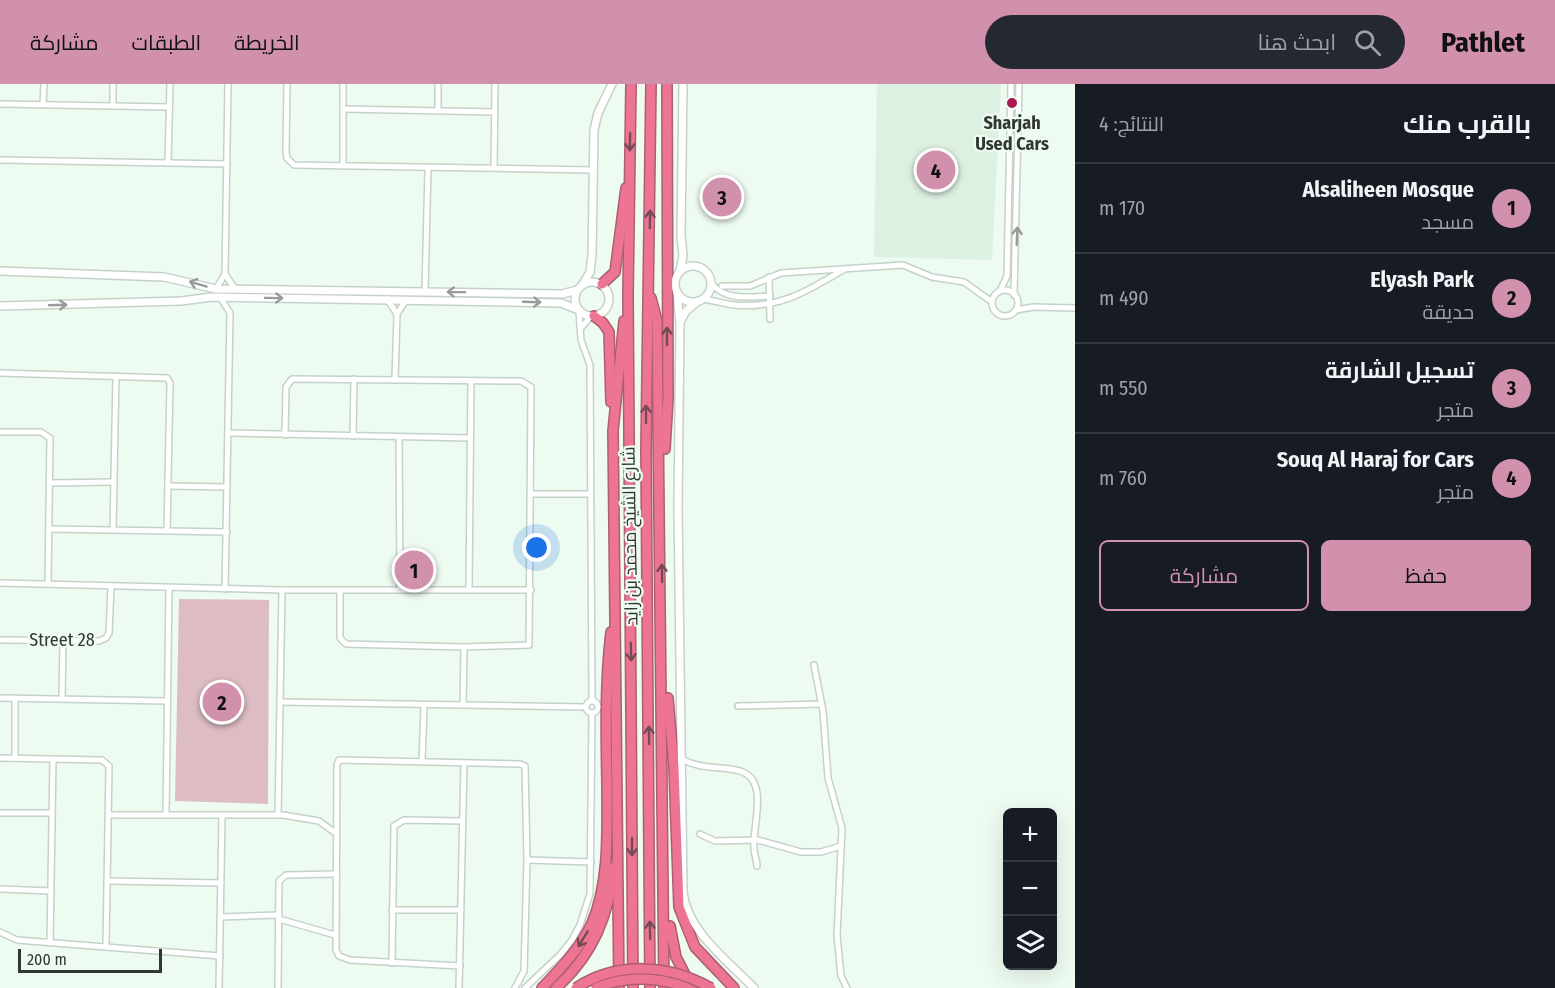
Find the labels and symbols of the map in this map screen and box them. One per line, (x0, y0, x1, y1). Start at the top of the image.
marker: Sharjah Used Cars (1005, 96, 1019, 110)
place label: Sharjah Used Cars (975, 112, 1049, 155)
one-way arrow (624, 132, 636, 152)
pin: 4 (916, 148, 956, 193)
pin: 3 (702, 174, 742, 220)
one-way arrow (645, 209, 656, 229)
one-way arrow (1011, 227, 1022, 247)
one-way arrow (189, 278, 208, 289)
one-way arrow (446, 286, 466, 297)
one-way arrow (264, 292, 284, 304)
one-way arrow (522, 296, 542, 308)
one-way arrow (48, 299, 68, 310)
one-way arrow (661, 327, 673, 347)
one-way arrow (640, 404, 652, 424)
street label: شارع الشيخ محمد بن زايد (617, 446, 644, 626)
your location (522, 533, 551, 562)
pin: 1 (394, 548, 434, 592)
one-way arrow (656, 563, 668, 583)
street label: Street 28 (29, 629, 95, 651)
one-way arrow (625, 642, 637, 662)
pin: 2 (202, 680, 242, 724)
one-way arrow (643, 725, 654, 745)
one-way arrow (627, 837, 638, 857)
one-way arrow (645, 920, 656, 940)
one-way arrow (577, 930, 589, 947)
scale bar (18, 946, 162, 974)

